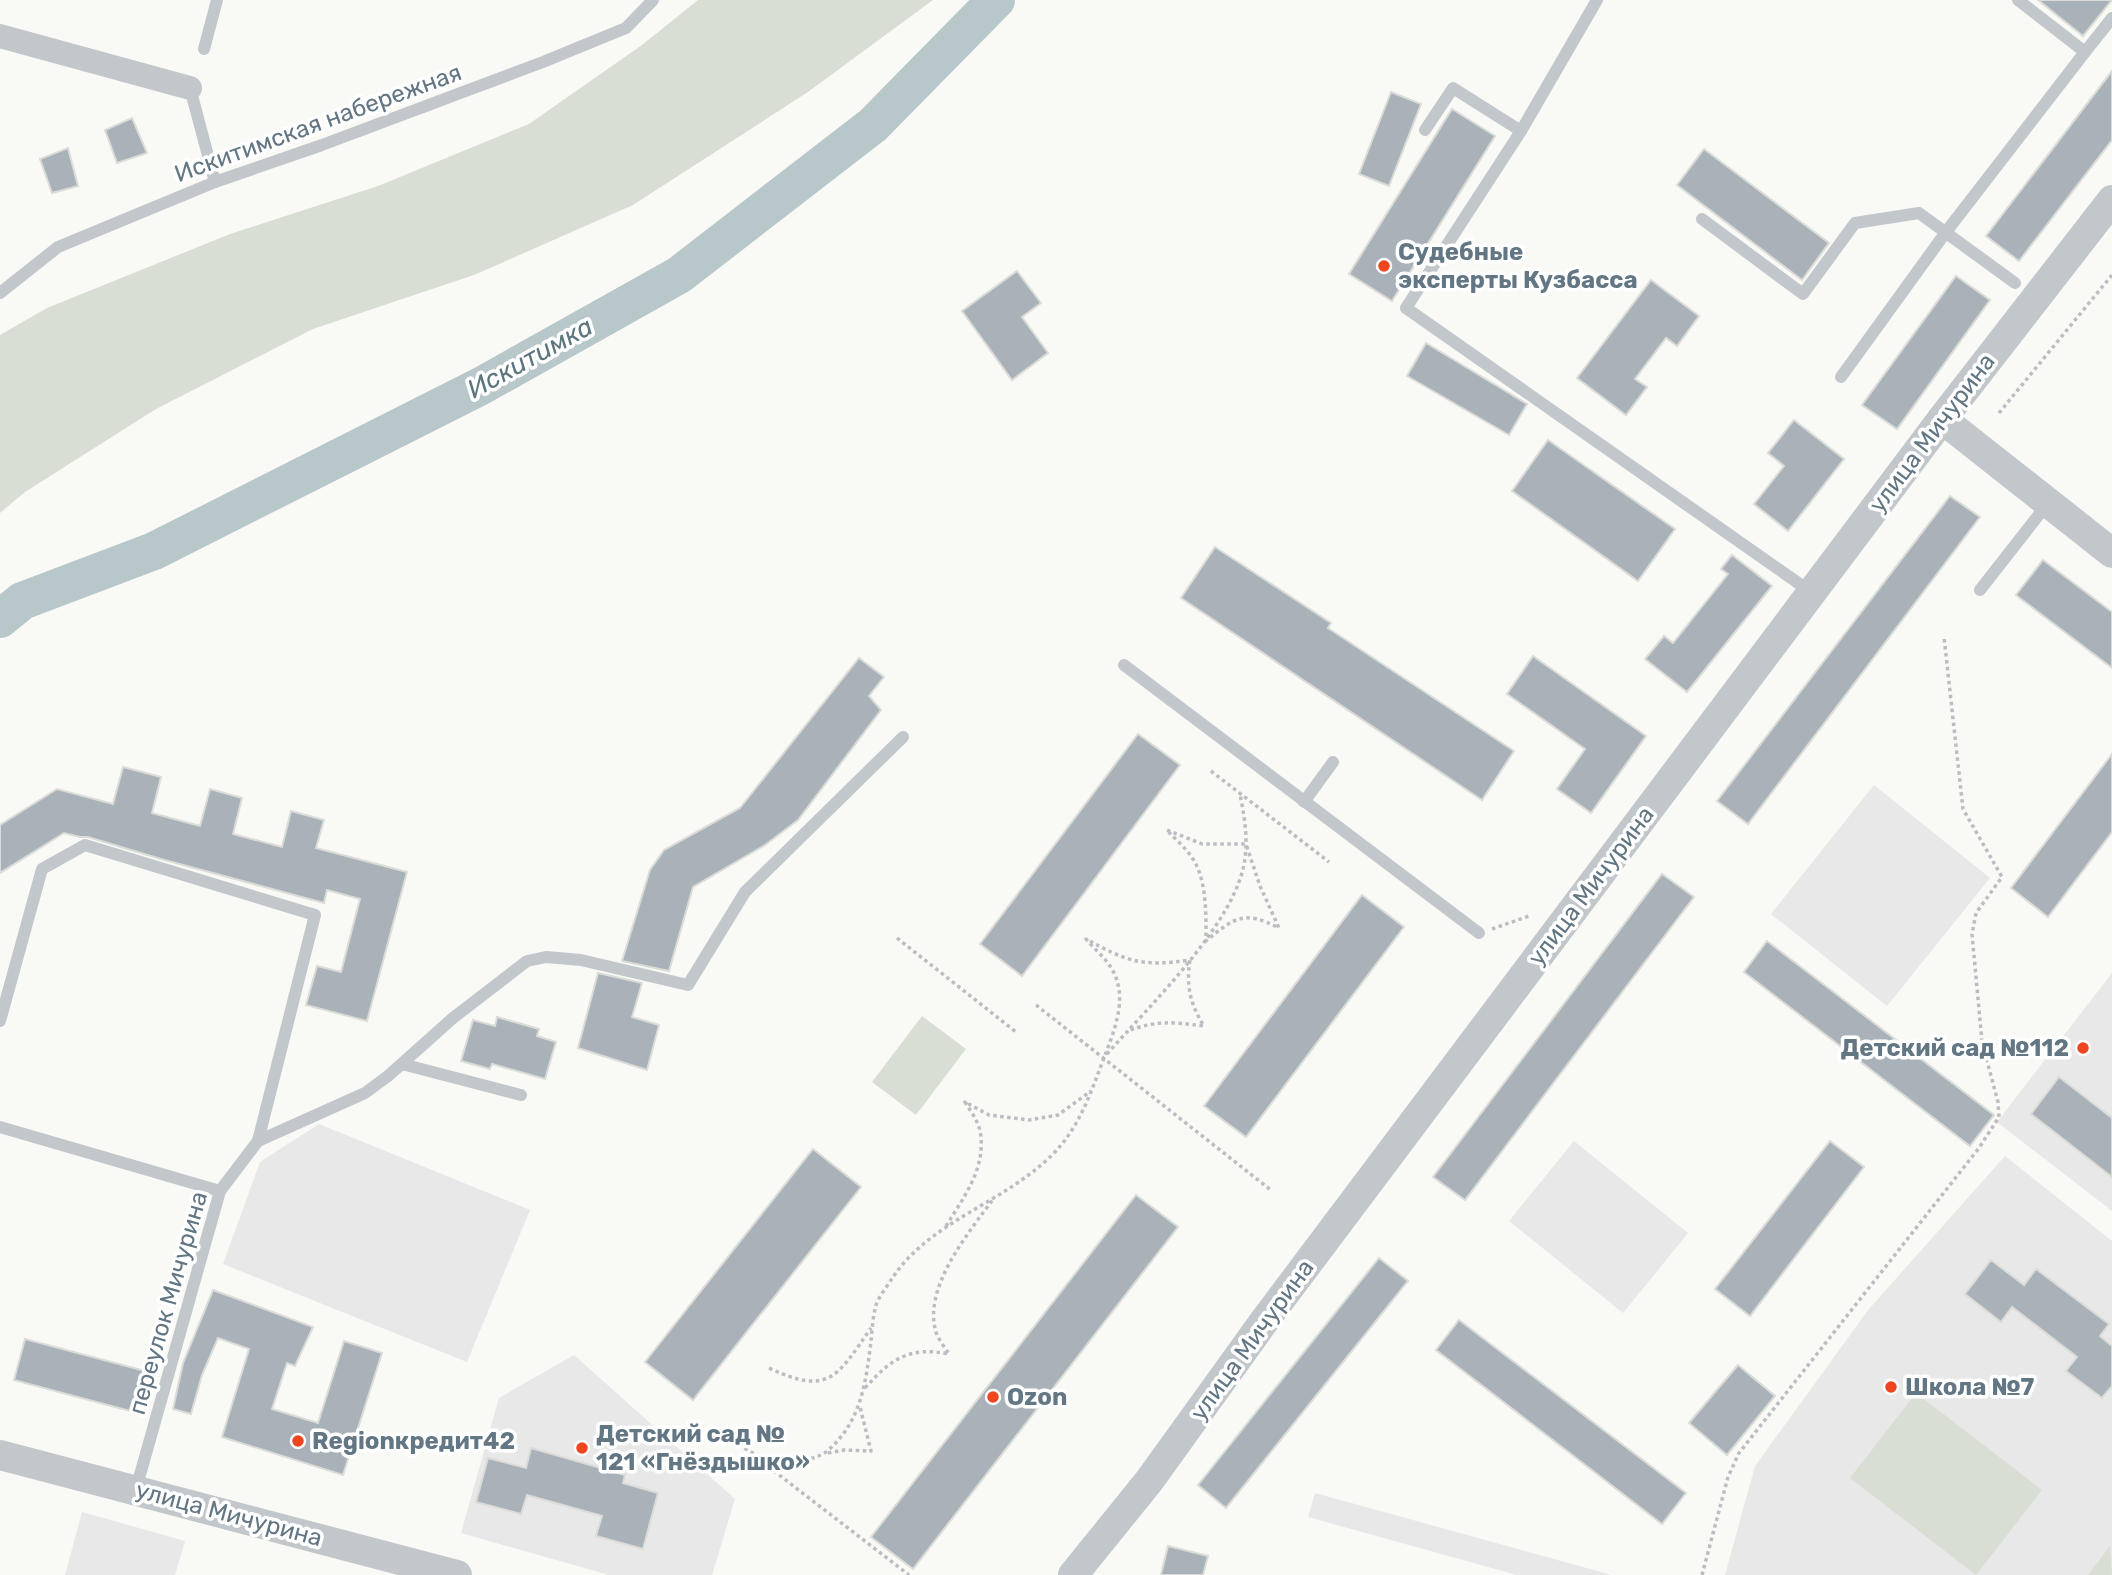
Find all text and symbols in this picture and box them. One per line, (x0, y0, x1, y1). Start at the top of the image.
street label: Искитимская набережная (171, 58, 465, 188)
place label: Судебные эксперты Кузбасса (1398, 238, 1638, 294)
marker: Судебные эксперты Кузбасса (1376, 258, 1392, 274)
water label: Искитимка (462, 311, 598, 405)
street label: улица Мичурина (1863, 348, 2001, 518)
street label: улица Мичурина (1522, 801, 1660, 971)
place label: Детский сад №112 (1840, 1034, 2069, 1062)
marker: Детский сад №112 (2075, 1040, 2091, 1056)
street label: переулок Мичурина (123, 1188, 213, 1418)
street label: улица Мичурина (1184, 1254, 1320, 1426)
place label: Школа №7 (1905, 1373, 2035, 1401)
marker: Школа №7 (1883, 1379, 1899, 1395)
place label: Ozon (1007, 1383, 1067, 1411)
marker: Ozon (985, 1389, 1001, 1405)
place label: Детский сад № 121 «Гнёздышко» (596, 1420, 810, 1476)
place label: Regionкредит42 (312, 1427, 515, 1455)
marker: Regionкредит42 (290, 1433, 306, 1449)
marker: Детский сад № 121 «Гнёздышко» (574, 1440, 590, 1456)
street label: улица Мичурина (133, 1476, 325, 1552)

